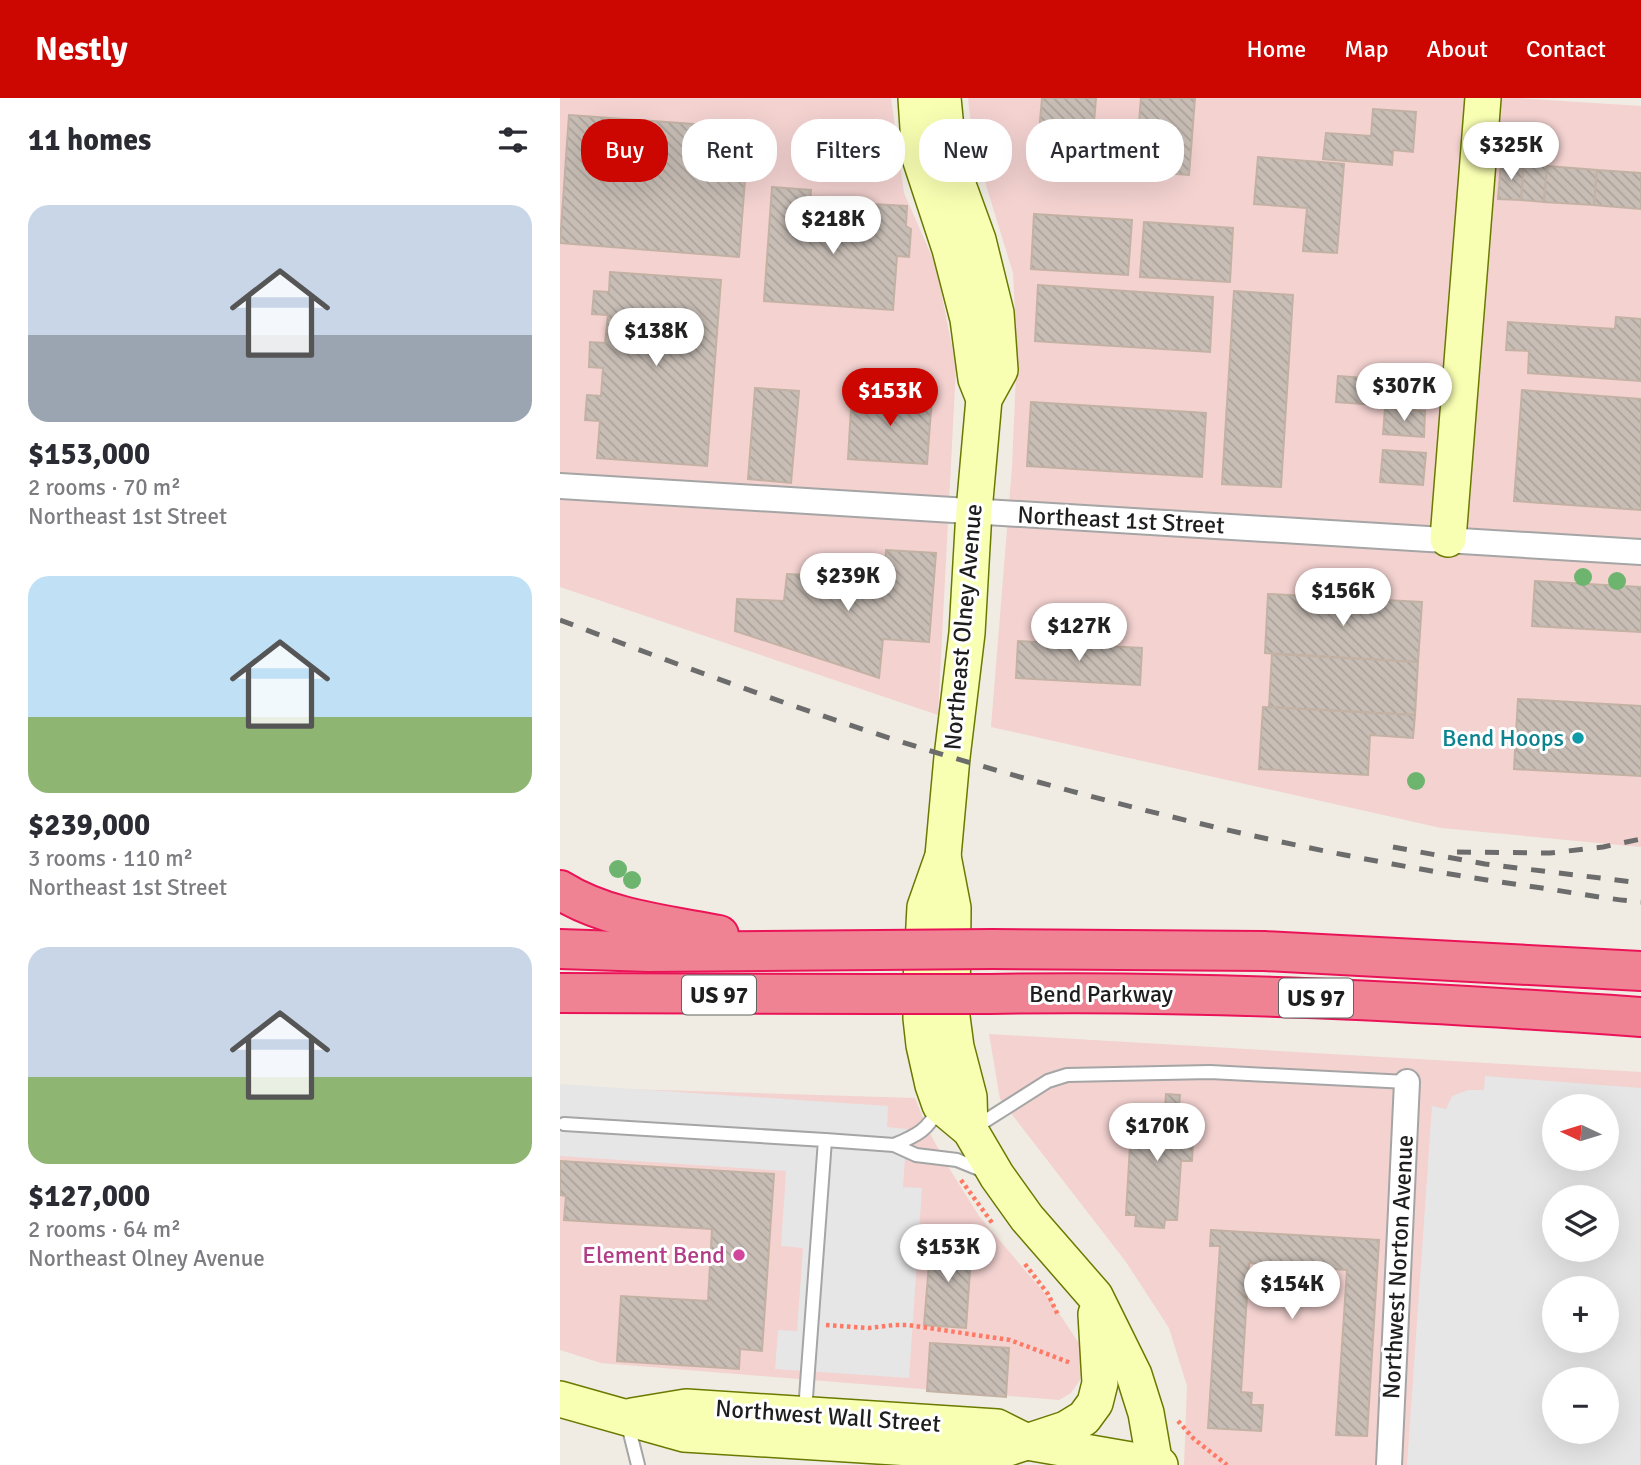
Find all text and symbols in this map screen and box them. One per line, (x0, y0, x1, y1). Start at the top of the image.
text: Nestly (35, 29, 128, 70)
text: Home (1246, 34, 1306, 64)
text: Map (1344, 34, 1389, 64)
text: About (1427, 34, 1488, 64)
text: Contact (1526, 34, 1606, 64)
chip: Buy (581, 119, 668, 182)
chip: Rent (682, 119, 777, 182)
chip: Filters (791, 119, 905, 182)
chip: New (919, 119, 1012, 182)
chip: Apartment (1026, 119, 1184, 182)
icon: filters (494, 121, 532, 159)
text: 11 homes (28, 122, 151, 159)
pin: $325K (1462, 122, 1560, 182)
text: $325K (1479, 130, 1543, 159)
pin: $218K (784, 197, 882, 256)
text: $218K (801, 204, 865, 233)
icon: home (217, 250, 343, 376)
pin: $138K (607, 308, 705, 368)
text: $138K (624, 316, 688, 345)
pin: $307K (1355, 364, 1453, 423)
pin: $153K (841, 368, 939, 428)
text: $307K (1372, 371, 1436, 400)
text: $153K (858, 376, 922, 405)
text: $153,000 (28, 436, 150, 473)
text: 2 rooms · 70 m² (28, 473, 181, 502)
street label: Northeast 1st Street (1017, 500, 1225, 540)
text: Northeast 1st Street (28, 502, 227, 531)
street label: Northeast Olney Avenue (937, 503, 989, 751)
pin: $239K (799, 554, 897, 613)
text: $239K (816, 561, 880, 590)
pin: $156K (1294, 568, 1392, 628)
text: $156K (1311, 576, 1375, 605)
pin: $127K (1030, 603, 1128, 663)
text: $127K (1047, 611, 1111, 640)
icon: home (217, 621, 343, 747)
place label: Bend Hoops (1442, 723, 1564, 753)
marker: Bend Hoops (1570, 730, 1586, 746)
text: $239,000 (28, 807, 150, 844)
text: 3 rooms · 110 m² (28, 844, 193, 873)
text: Northeast 1st Street (28, 873, 227, 902)
road number: US 97 (682, 975, 756, 1014)
road number: US 97 (1279, 978, 1353, 1018)
street label: Bend Parkway (1029, 979, 1173, 1009)
icon: home (217, 992, 343, 1118)
north arrow (1542, 1094, 1619, 1171)
map controls (1542, 1094, 1619, 1444)
pin: $170K (1108, 1104, 1206, 1163)
text: $170K (1125, 1111, 1189, 1140)
street label: Northwest Norton Avenue (1376, 1134, 1420, 1400)
text: $127,000 (28, 1178, 150, 1215)
button: layers (1542, 1185, 1619, 1262)
text: 2 rooms · 64 m² (28, 1215, 181, 1244)
pin: $153K (899, 1224, 997, 1284)
text: $153K (916, 1232, 980, 1261)
place label: Element Bend (582, 1240, 725, 1270)
text: Northeast Olney Avenue (28, 1244, 265, 1273)
marker: Element Bend (731, 1247, 747, 1263)
pin: $154K (1243, 1262, 1341, 1321)
text: $154K (1260, 1269, 1324, 1298)
button: + (1542, 1276, 1619, 1353)
button: − (1542, 1367, 1619, 1444)
street label: Northwest Wall Street (714, 1393, 942, 1439)

